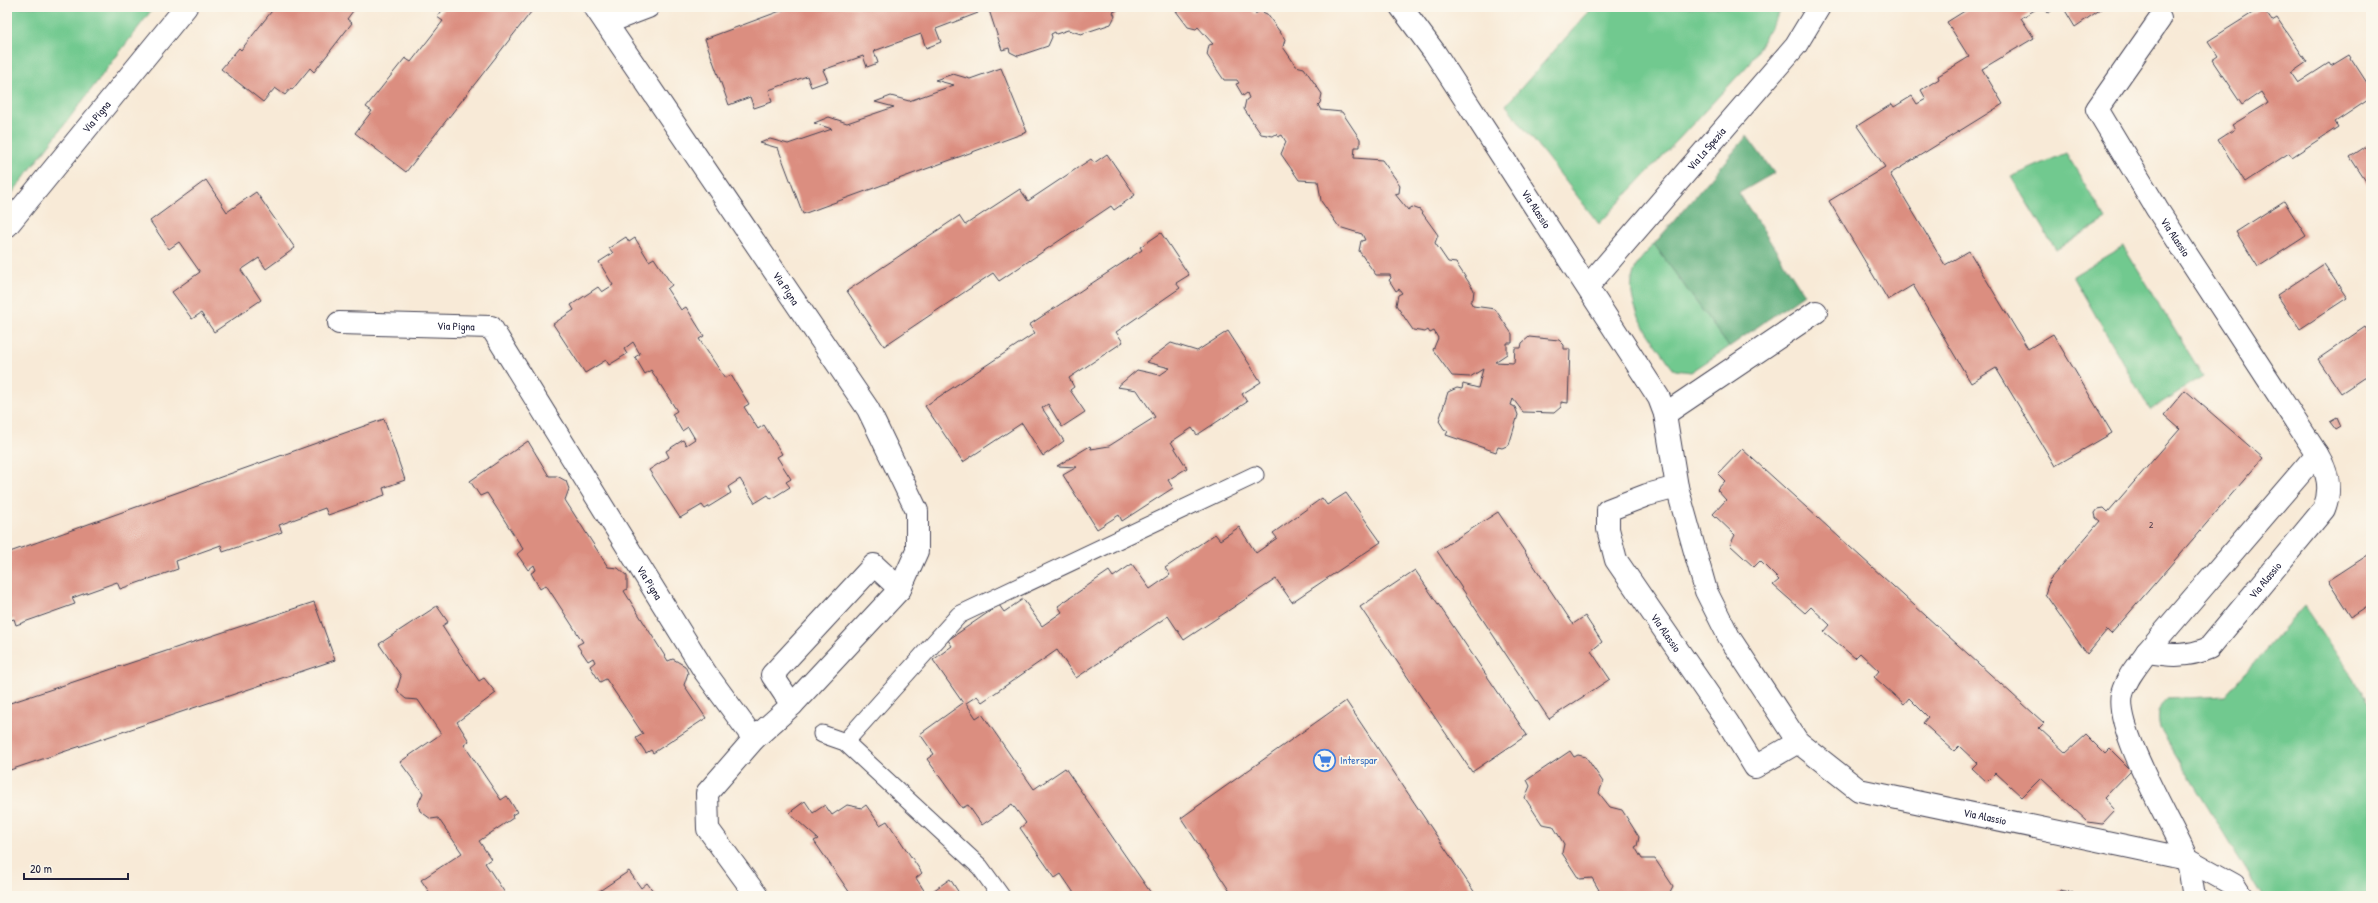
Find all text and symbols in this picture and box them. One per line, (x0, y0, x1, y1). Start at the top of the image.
street label: Via Pigna (79, 97, 114, 136)
street label: Via La Spezia (1684, 124, 1729, 173)
street label: Via Alassio (1518, 187, 1554, 231)
street label: Via Alassio (2158, 215, 2193, 260)
street label: Via Pigna (770, 269, 803, 308)
street label: Via Pigna (437, 319, 476, 334)
house number: 2 (2149, 519, 2154, 531)
street label: Via Alassio (2246, 559, 2285, 602)
street label: Via Pigna (634, 563, 666, 603)
street label: Via Alassio (1648, 611, 1684, 655)
supermarket icon: Interspar (1312, 747, 1338, 773)
place label: Interspar (1340, 753, 1378, 767)
street label: Via Alassio (1962, 805, 2008, 828)
scale bar (24, 855, 128, 881)
text: 20 m (30, 860, 52, 877)

